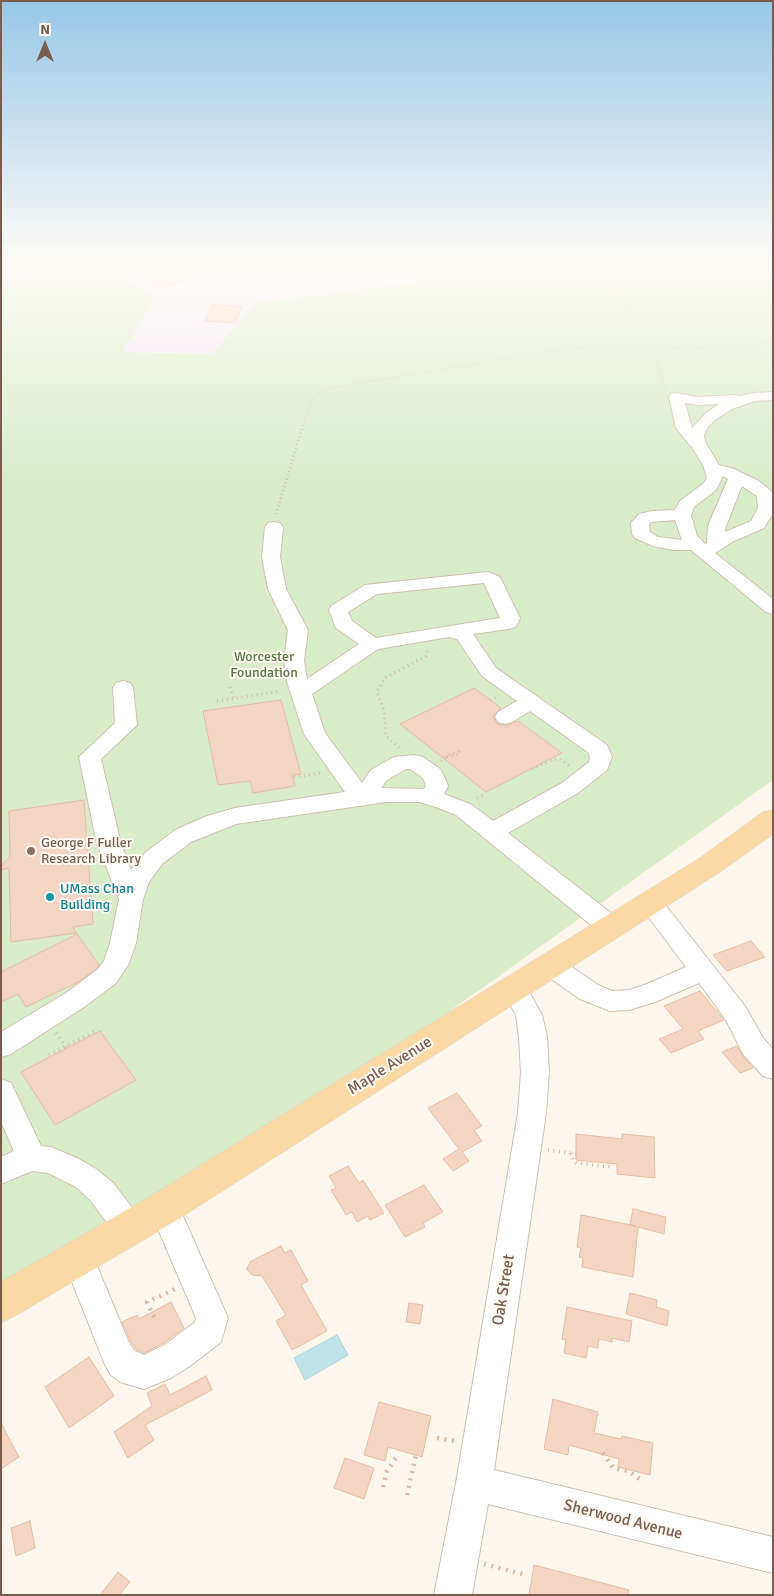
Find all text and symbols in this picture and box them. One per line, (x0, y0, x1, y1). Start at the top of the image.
north arrow (20, 20, 70, 70)
text: N (40, 21, 50, 38)
park label: Worcester Foundation (230, 649, 298, 682)
place label: George F Fuller Research Library (41, 835, 141, 868)
marker: George F Fuller Research Library (25, 845, 37, 857)
place label: UMass Chan Building (60, 881, 134, 914)
marker: UMass Chan Building (44, 891, 56, 903)
street label: Maple Avenue (344, 1033, 436, 1099)
street label: Oak Street (489, 1253, 519, 1327)
street label: Sherwood Avenue (562, 1496, 684, 1544)

